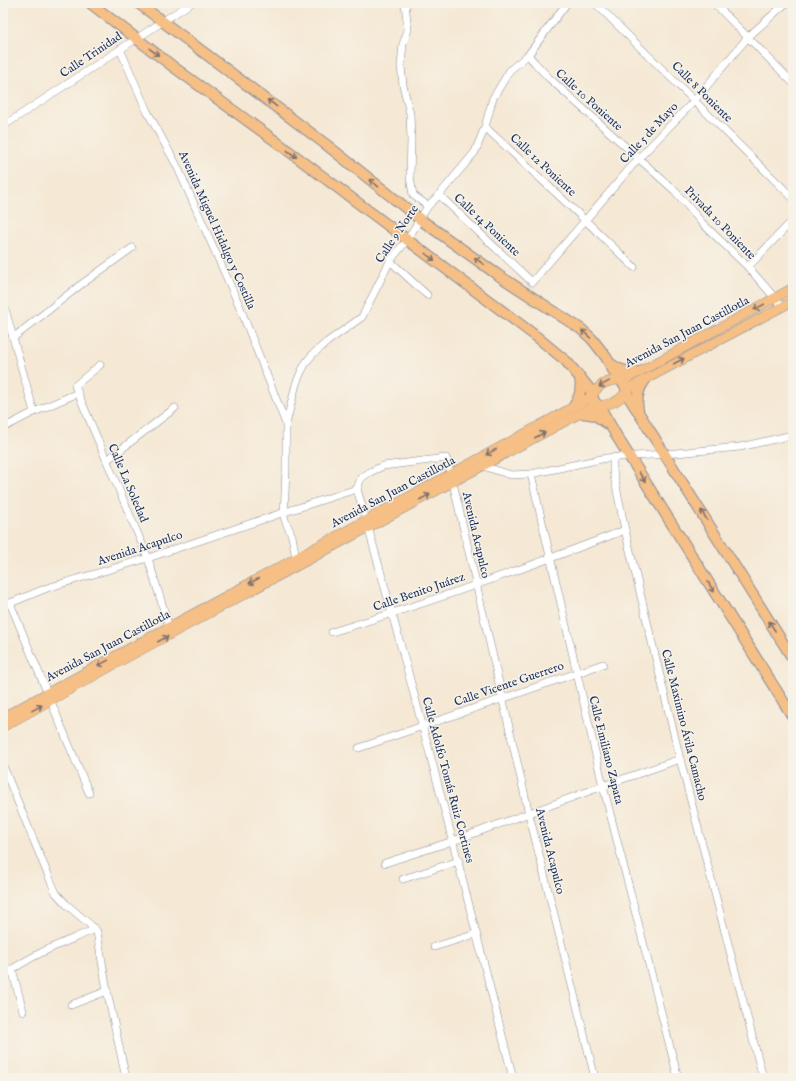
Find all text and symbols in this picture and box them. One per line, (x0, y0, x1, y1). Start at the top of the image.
street label: Calle Trinidad (57, 28, 125, 81)
one-way arrow (148, 48, 159, 56)
street label: Calle 8 Poniente (668, 58, 736, 126)
street label: Calle 10 Poniente (552, 66, 626, 135)
one-way arrow (267, 99, 278, 107)
street label: Calle 5 de Mayo (617, 99, 682, 167)
street label: Calle 12 Poniente (507, 130, 580, 200)
street label: Avenida Miguel Hidalgo y Costilla (175, 148, 259, 312)
one-way arrow (287, 150, 298, 158)
one-way arrow (369, 179, 380, 187)
street label: Privada 10 Poniente (681, 183, 759, 263)
street label: Calle 14 Poniente (451, 190, 524, 260)
street label: Calle 9 Norte (372, 202, 422, 266)
one-way arrow (425, 253, 436, 261)
one-way arrow (473, 257, 484, 265)
street label: Avenida San Juan Castillotla (621, 292, 753, 373)
one-way arrow (753, 303, 765, 311)
one-way arrow (581, 329, 591, 339)
one-way arrow (673, 357, 685, 365)
one-way arrow (598, 381, 610, 388)
one-way arrow (534, 431, 546, 439)
street label: Calle La Soledad (105, 441, 152, 525)
one-way arrow (485, 449, 497, 457)
street label: Avenida San Juan Castillotla (327, 452, 459, 533)
one-way arrow (638, 471, 646, 482)
street label: Avenida Acapulco (458, 489, 493, 580)
one-way arrow (419, 493, 431, 500)
one-way arrow (699, 510, 708, 521)
street label: Avenida Acapulco (95, 527, 185, 570)
street label: Calle Benito Juárez (371, 569, 468, 616)
one-way arrow (248, 578, 260, 586)
one-way arrow (708, 581, 716, 593)
street label: Avenida San Juan Castillotla (42, 606, 174, 687)
one-way arrow (768, 620, 776, 632)
one-way arrow (157, 635, 169, 642)
street label: Calle Maximino Ávila Camacho (658, 647, 711, 803)
street label: Calle Vicente Guerrero (452, 658, 566, 710)
one-way arrow (97, 660, 109, 667)
street label: Calle Emiliano Zapata (584, 694, 627, 807)
street label: Calle Adolfo Tomás Ruiz Cortines (419, 695, 477, 865)
one-way arrow (31, 704, 43, 712)
street label: Avenida Acapulco (531, 805, 568, 896)

